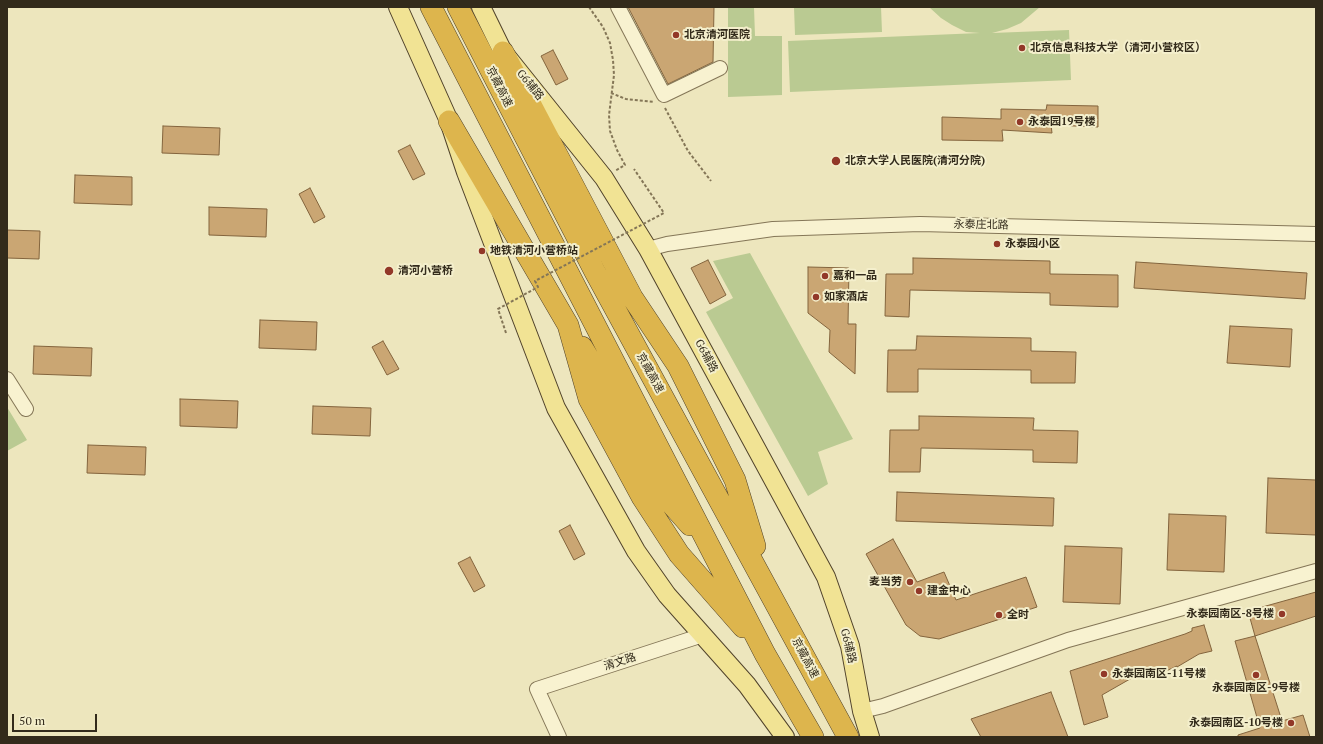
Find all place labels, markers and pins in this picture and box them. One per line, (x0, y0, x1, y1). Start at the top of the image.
place label: 北京清河医院 (684, 28, 750, 42)
marker: 北京清河医院 (671, 30, 681, 40)
place label: 北京信息科技大学（清河小营校区） (1030, 41, 1206, 55)
marker: 北京信息科技大学（清河小营校区） (1017, 43, 1027, 53)
place label: 永泰园19号楼 (1028, 115, 1095, 129)
marker: 永泰园19号楼 (1015, 117, 1025, 127)
place label: 北京大学人民医院(清河分院) (845, 154, 985, 168)
marker: 北京大学人民医院(清河分院) (830, 155, 842, 167)
place label: 永泰园小区 (1005, 237, 1060, 251)
marker: 永泰园小区 (992, 239, 1002, 249)
place label: 地铁清河小营桥站 (490, 244, 578, 258)
marker: 地铁清河小营桥站 (477, 246, 487, 256)
place label: 清河小营桥 (398, 264, 453, 278)
marker: 清河小营桥 (383, 265, 395, 277)
place label: 嘉和一品 (833, 269, 877, 283)
marker: 嘉和一品 (820, 271, 830, 281)
place label: 如家酒店 (824, 290, 868, 304)
marker: 如家酒店 (811, 292, 821, 302)
place label: 麦当劳 (869, 575, 902, 589)
marker: 麦当劳 (905, 577, 915, 587)
place label: 建金中心 (927, 584, 971, 598)
marker: 建金中心 (914, 586, 924, 596)
place label: 永泰园南区-8号楼 (1186, 607, 1274, 621)
place label: 全时 (1007, 608, 1029, 622)
marker: 永泰园南区-8号楼 (1277, 609, 1287, 619)
marker: 全时 (994, 610, 1004, 620)
place label: 永泰园南区-11号楼 (1112, 667, 1206, 681)
marker: 永泰园南区-11号楼 (1099, 669, 1109, 679)
marker: 永泰园南区-9号楼 (1251, 670, 1261, 680)
place label: 永泰园南区-9号楼 (1212, 681, 1300, 695)
place label: 永泰园南区-10号楼 (1189, 716, 1283, 730)
marker: 永泰园南区-10号楼 (1286, 718, 1296, 728)

